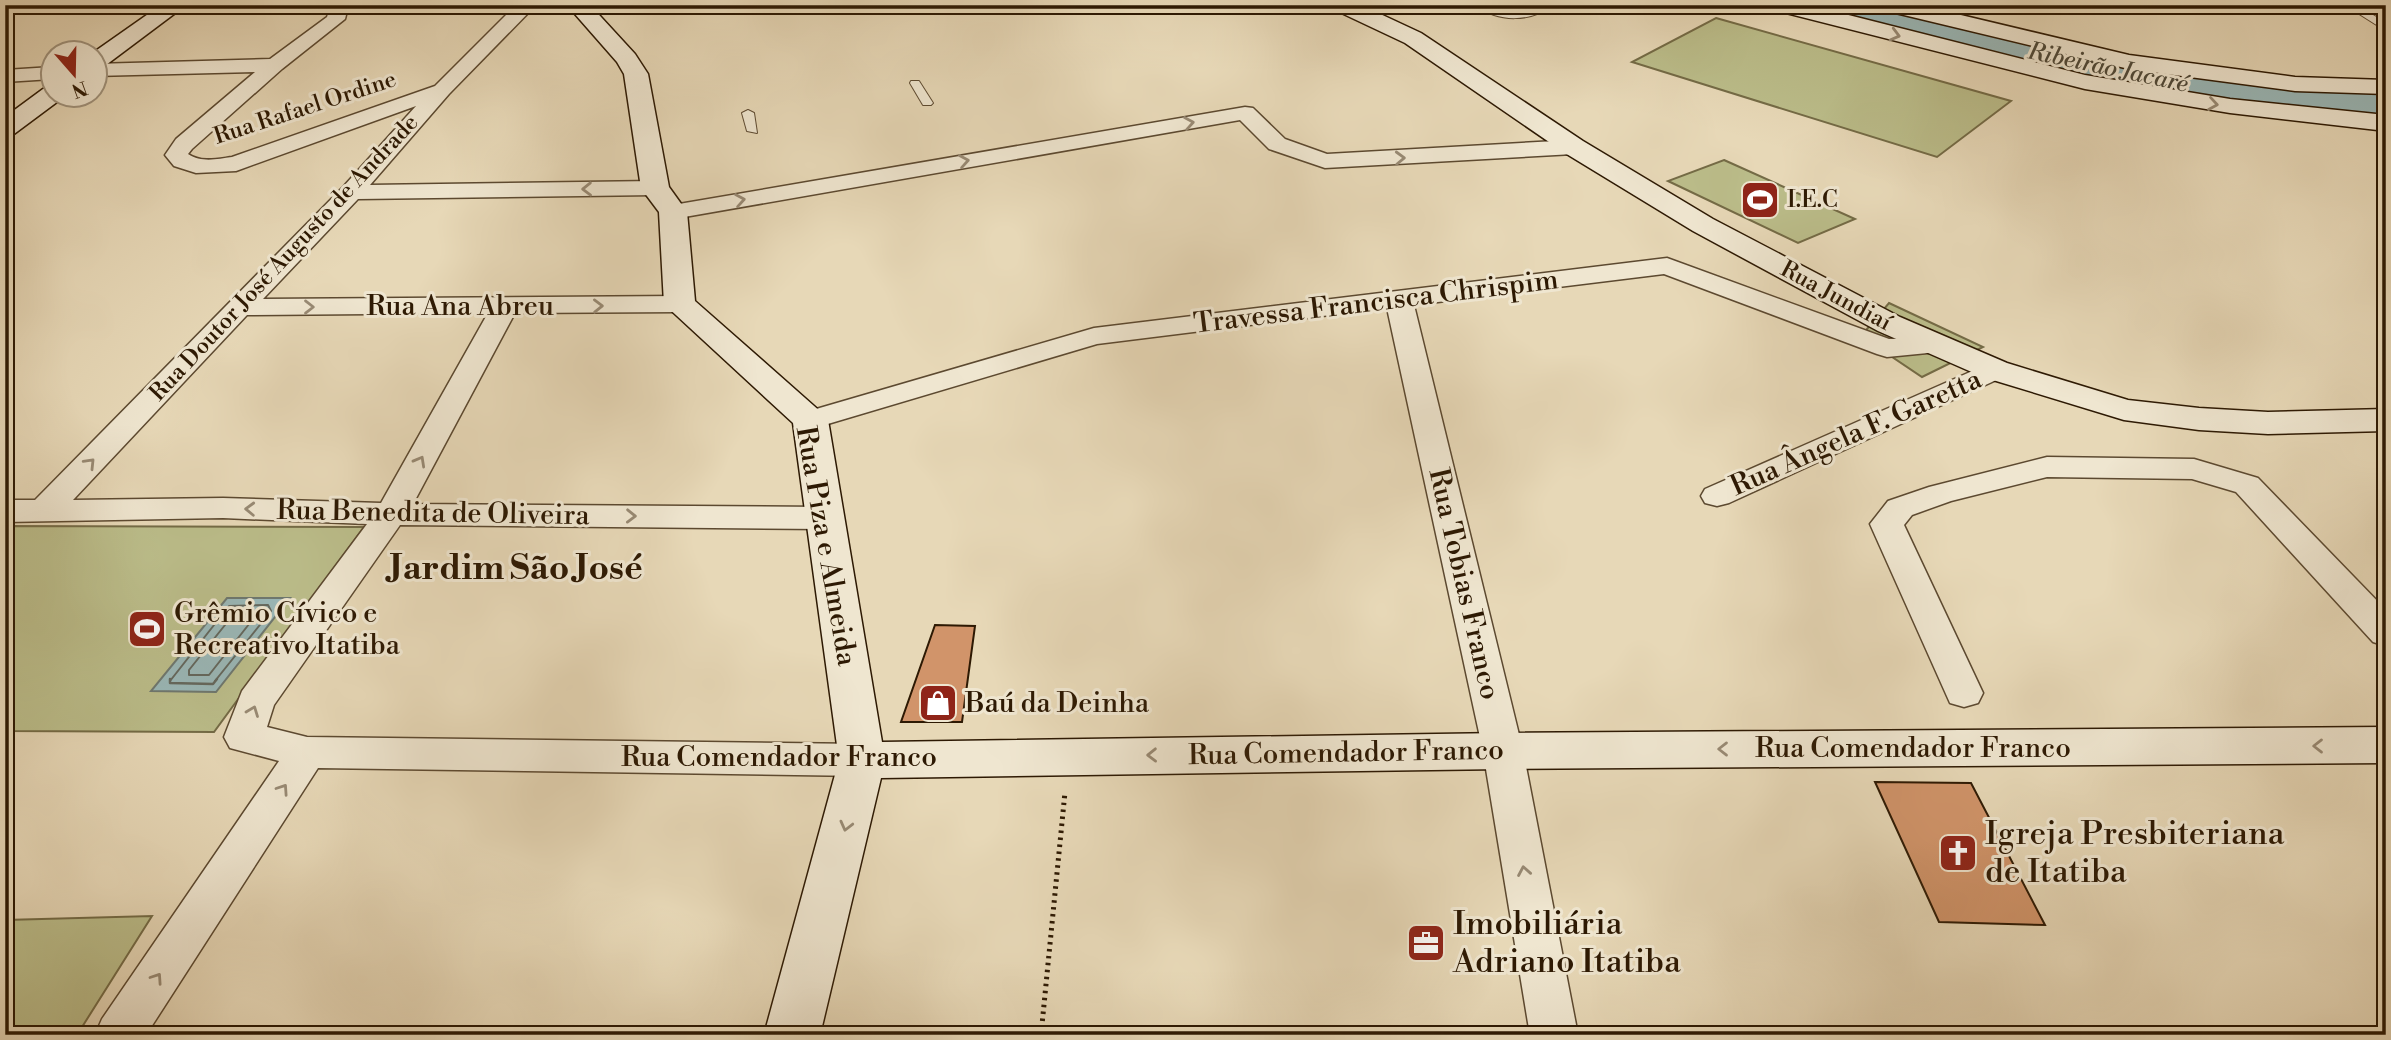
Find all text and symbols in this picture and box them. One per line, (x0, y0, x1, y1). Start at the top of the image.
one-way arrow (1889, 27, 1901, 42)
water label: Ribeirão Jacaré (2024, 36, 2193, 100)
north arrow (38, 38, 108, 108)
street label: Rua Rafael Ordine (210, 65, 400, 151)
text: N (68, 75, 91, 103)
one-way arrow (2207, 96, 2219, 111)
street label: Rua Doutor José Augusto de Andrade (144, 109, 424, 407)
one-way arrow (1183, 116, 1195, 131)
one-way arrow (1395, 150, 1406, 165)
one-way arrow (959, 154, 970, 169)
sports icon: I.E.C (1739, 179, 1781, 221)
one-way arrow (581, 181, 592, 197)
place label: I.E.C (1787, 186, 1838, 214)
one-way arrow (734, 193, 746, 208)
street label: Rua Jundiaí (1776, 255, 1898, 338)
street label: Travessa Francisca Chrispim (1192, 262, 1560, 342)
street label: Rua Ana Abreu (366, 289, 554, 324)
one-way arrow (592, 298, 603, 313)
one-way arrow (304, 299, 314, 315)
street label: Rua Ângela F. Garetta (1724, 360, 1988, 504)
street label: Rua Piza e Almeida (788, 424, 864, 669)
one-way arrow (412, 456, 425, 468)
one-way arrow (81, 458, 94, 471)
street label: Rua Tobias Franco (1420, 465, 1508, 703)
street label: Rua Benedita de Oliveira (276, 493, 591, 533)
one-way arrow (244, 501, 254, 517)
one-way arrow (626, 508, 637, 524)
district label: Jardim São José (384, 547, 643, 590)
place label: Grêmio Cívico e Recreativo Itatiba (174, 596, 401, 663)
sports icon: Grêmio Cívico e Recreativo Itatiba (126, 608, 168, 650)
shop icon: Baú da Deinha (917, 682, 959, 724)
place label: Baú da Deinha (964, 686, 1150, 721)
one-way arrow (245, 706, 259, 718)
street label: Rua Comendador Franco (1755, 731, 2071, 766)
street label: Rua Comendador Franco (1188, 733, 1504, 773)
one-way arrow (2312, 738, 2322, 754)
street label: Rua Comendador Franco (621, 740, 937, 775)
one-way arrow (1717, 741, 1727, 757)
one-way arrow (1146, 748, 1157, 763)
one-way arrow (275, 783, 288, 796)
place label: Igreja Presbiteriana de Itatiba (1985, 814, 2285, 893)
one-way arrow (840, 820, 854, 832)
church icon: Igreja Presbiteriana de Itatiba (1937, 832, 1979, 874)
one-way arrow (1518, 865, 1533, 877)
place label: Imobiliária Adriano Itatiba (1452, 904, 1681, 983)
office icon: Imobiliária Adriano Itatiba (1405, 922, 1447, 964)
one-way arrow (148, 973, 161, 986)

